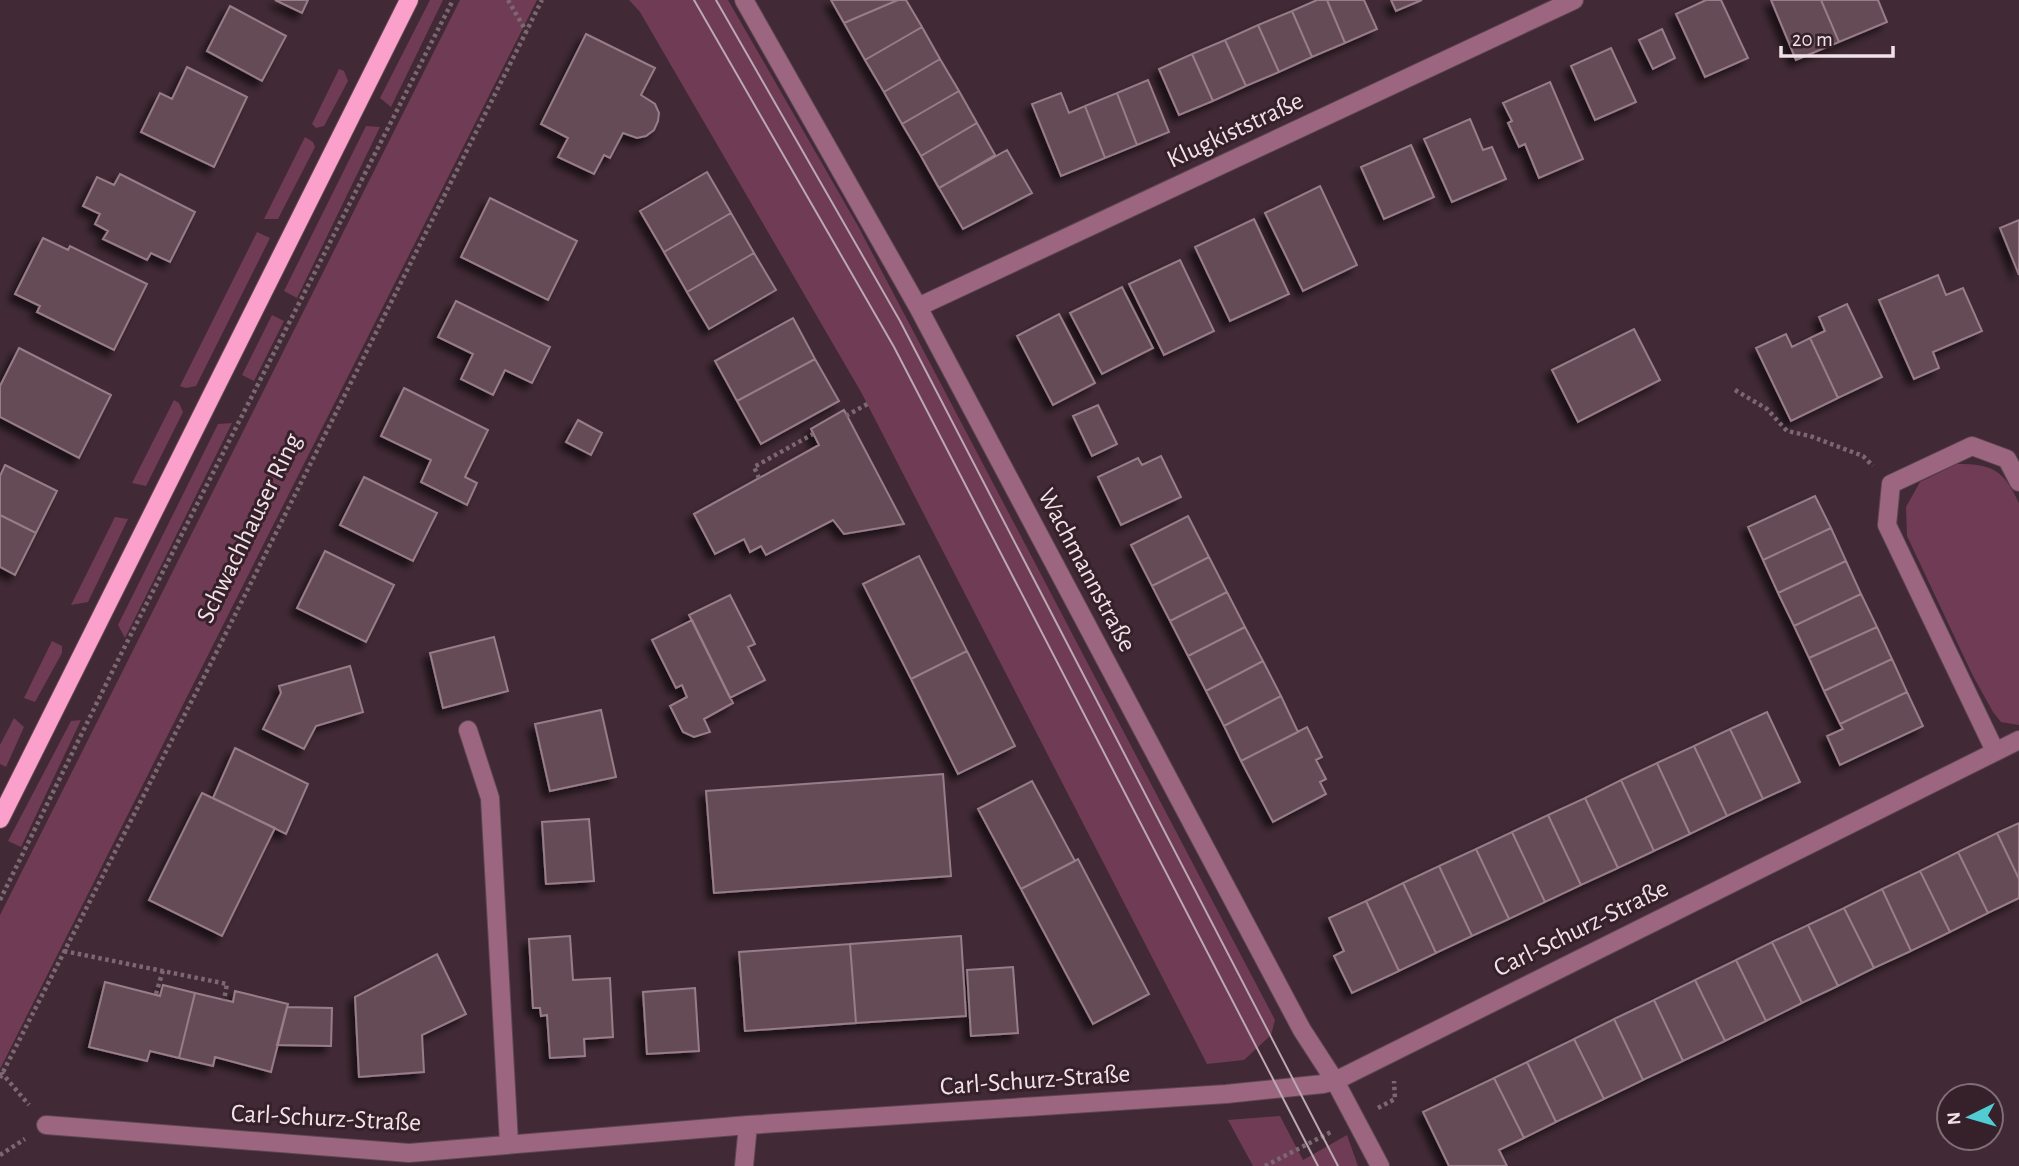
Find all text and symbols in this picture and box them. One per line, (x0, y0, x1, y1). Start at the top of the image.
scale bar (1781, 14, 1893, 58)
text: 20 m (1792, 29, 1833, 50)
street label: Klugkiststraße (1163, 87, 1307, 173)
street label: Schwachhauser Ring (192, 429, 306, 627)
street label: Wachmannstraße (1033, 484, 1141, 656)
street label: Carl-Schurz-Straße (1490, 875, 1672, 981)
street label: Carl-Schurz-Straße (939, 1060, 1131, 1100)
north arrow (1935, 1082, 2005, 1152)
street label: Carl-Schurz-Straße (230, 1100, 422, 1136)
text: N (1945, 1111, 1965, 1126)

